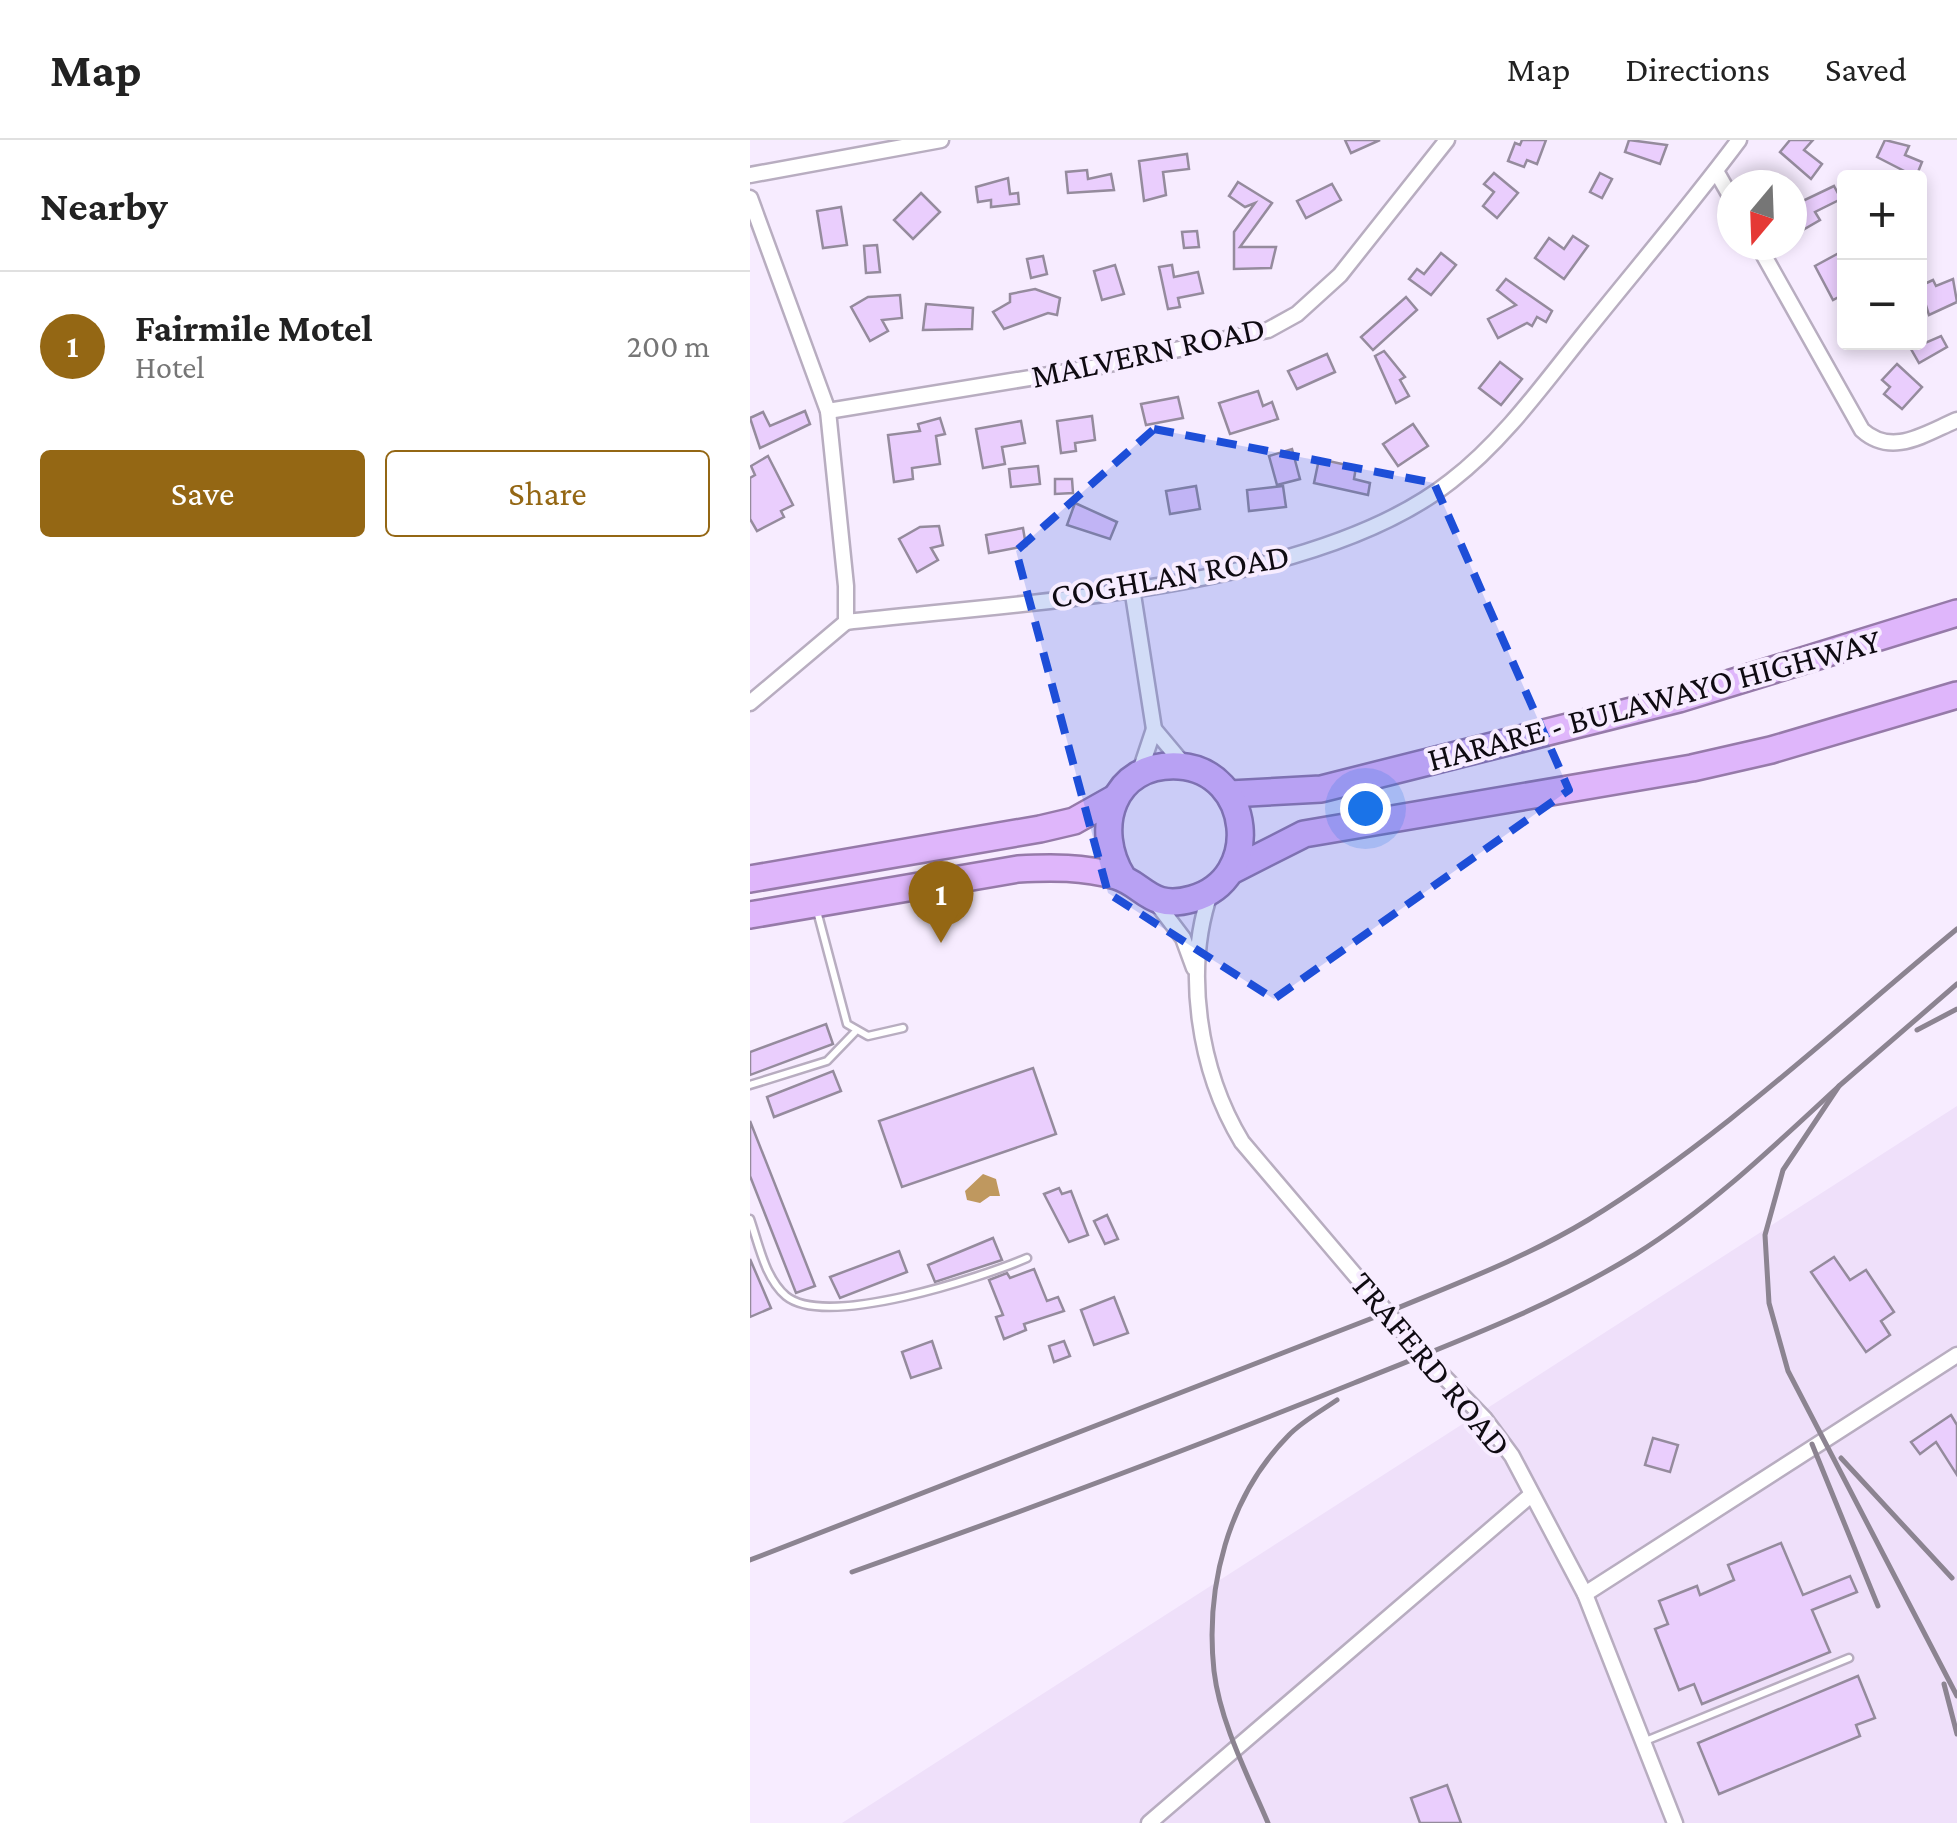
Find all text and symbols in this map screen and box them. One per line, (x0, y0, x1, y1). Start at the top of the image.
text: Map (50, 43, 142, 96)
text: Map (1507, 50, 1570, 89)
text: Directions (1625, 50, 1770, 89)
text: Saved (1825, 50, 1907, 89)
north arrow (1717, 170, 1807, 260)
map controls (1837, 170, 1927, 350)
button: + (1837, 170, 1927, 260)
text: Nearby (40, 182, 168, 229)
button: − (1837, 260, 1927, 350)
text: Fairmile Motel (135, 307, 373, 349)
street label: MALVERN ROAD (1027, 308, 1269, 396)
text: 1 (67, 328, 78, 364)
text: 200 m (627, 328, 710, 364)
text: Hotel (135, 349, 205, 385)
button: Save (40, 450, 365, 537)
button: Share (385, 450, 710, 537)
street label: COGHLAN ROAD (1048, 536, 1292, 616)
street label: HARARE - BULAWAYO HIGHWAY (1423, 621, 1885, 779)
your location (1340, 783, 1391, 834)
pin: 1 (908, 860, 974, 943)
street label: TRAFERD ROAD (1343, 1264, 1519, 1464)

